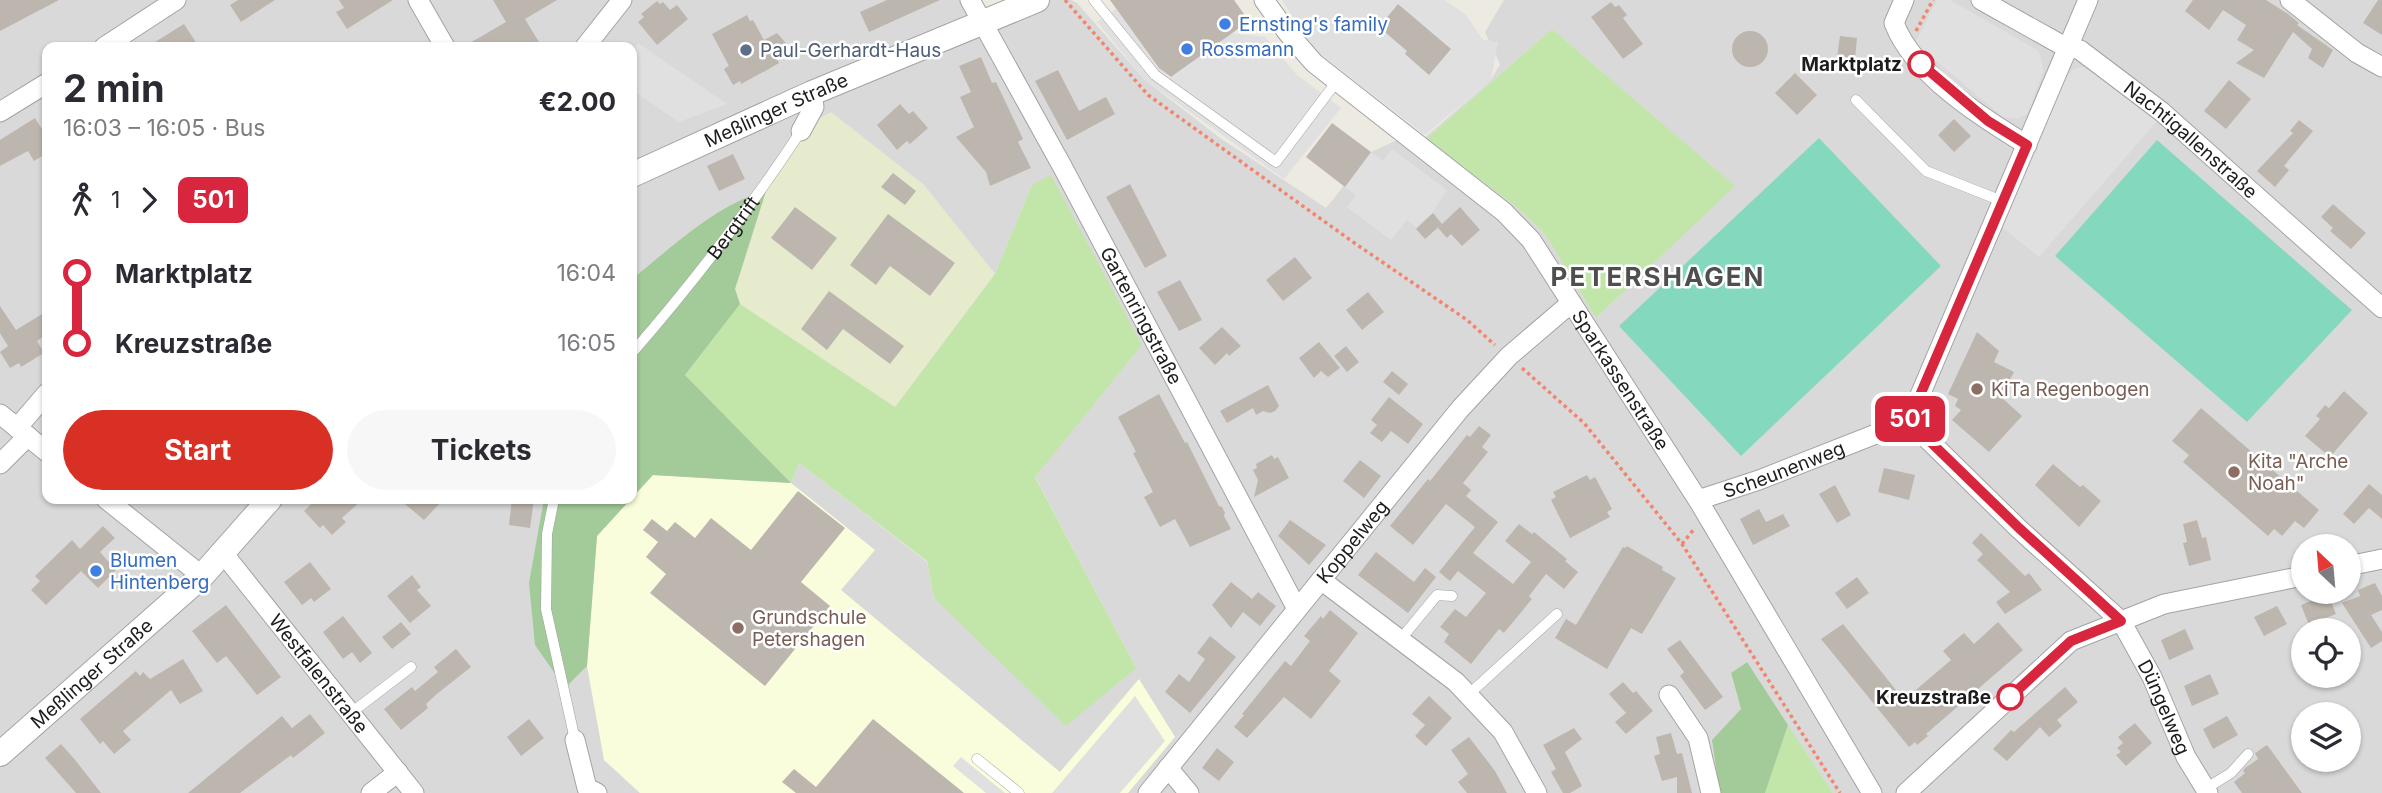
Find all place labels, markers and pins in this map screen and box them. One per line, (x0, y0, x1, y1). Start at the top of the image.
place label: Ernsting's family (1239, 13, 1388, 36)
marker: Ernsting's family (1217, 16, 1233, 32)
place label: Rossmann (1201, 38, 1294, 61)
place label: Paul-Gerhardt-Haus (760, 39, 941, 62)
marker: Rossmann (1179, 41, 1195, 57)
marker: Paul-Gerhardt-Haus (738, 42, 754, 58)
marker: Marktplatz (1908, 51, 1934, 77)
place label: Marktplatz (1801, 53, 1902, 76)
place label: KiTa Regenbogen (1991, 378, 2150, 401)
marker: KiTa Regenbogen (1969, 381, 1985, 397)
place label: Kita "Arche Noah" (2248, 450, 2348, 495)
marker: Kita "Arche Noah" (2226, 464, 2242, 480)
place label: Blumen Hintenberg (110, 549, 209, 594)
marker: Blumen Hintenberg (88, 563, 104, 579)
place label: Grundschule Petershagen (752, 606, 866, 651)
marker: Grundschule Petershagen (730, 620, 746, 636)
marker: Kreuzstraße (1997, 684, 2023, 710)
place label: Kreuzstraße (1876, 686, 1991, 709)

